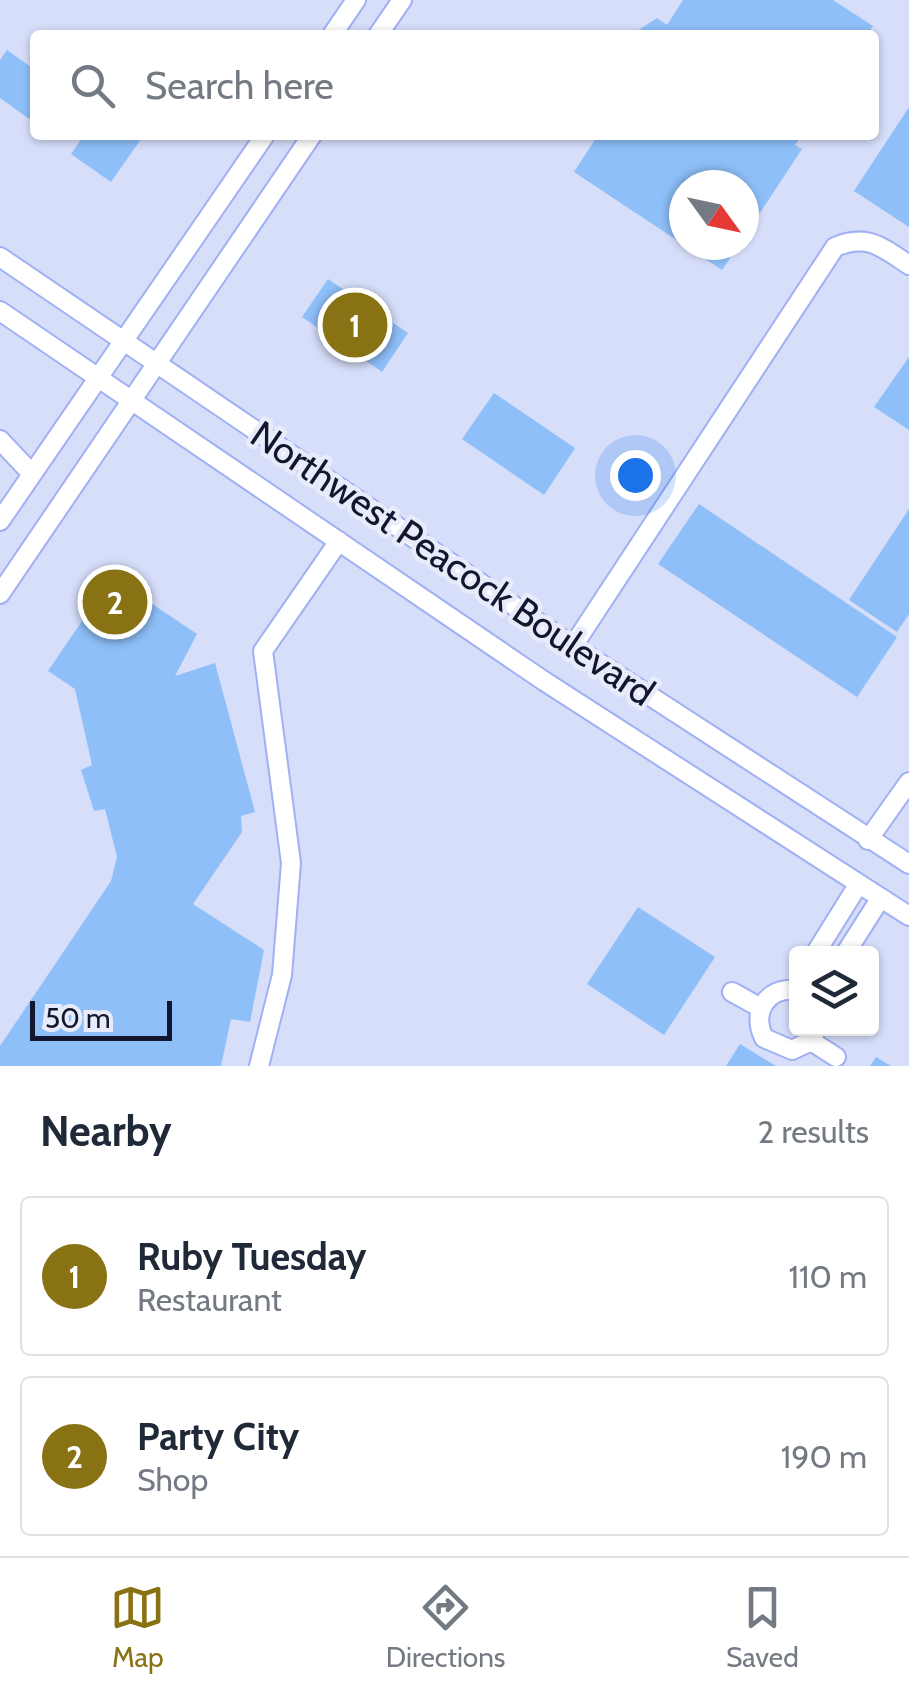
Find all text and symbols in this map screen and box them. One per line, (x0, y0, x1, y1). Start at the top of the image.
search box (30, 30, 879, 140)
icon: search (65, 58, 120, 113)
text: Search here (145, 62, 334, 109)
north arrow (669, 170, 759, 260)
pin: 1 (322, 288, 388, 362)
street label: Northwest Peacock Boulevard (242, 410, 664, 716)
your location (610, 450, 661, 501)
pin: 2 (82, 564, 148, 640)
map controls (789, 946, 879, 1036)
button: layers (789, 946, 879, 1036)
scale bar (30, 996, 172, 1040)
text: 50 m (45, 1001, 111, 1035)
text: Nearby (40, 1105, 172, 1157)
text: 2 results (758, 1112, 869, 1151)
text: Ruby Tuesday (137, 1233, 366, 1280)
text: 1 (69, 1257, 80, 1296)
text: 110 m (789, 1257, 867, 1296)
text: Restaurant (137, 1280, 282, 1319)
text: Party City (137, 1413, 299, 1460)
text: 2 (66, 1437, 83, 1476)
text: 190 m (781, 1437, 867, 1476)
text: Shop (137, 1460, 208, 1499)
tab: Map (110, 1580, 165, 1674)
tab: Directions (386, 1580, 505, 1674)
tab: Saved (726, 1580, 799, 1674)

